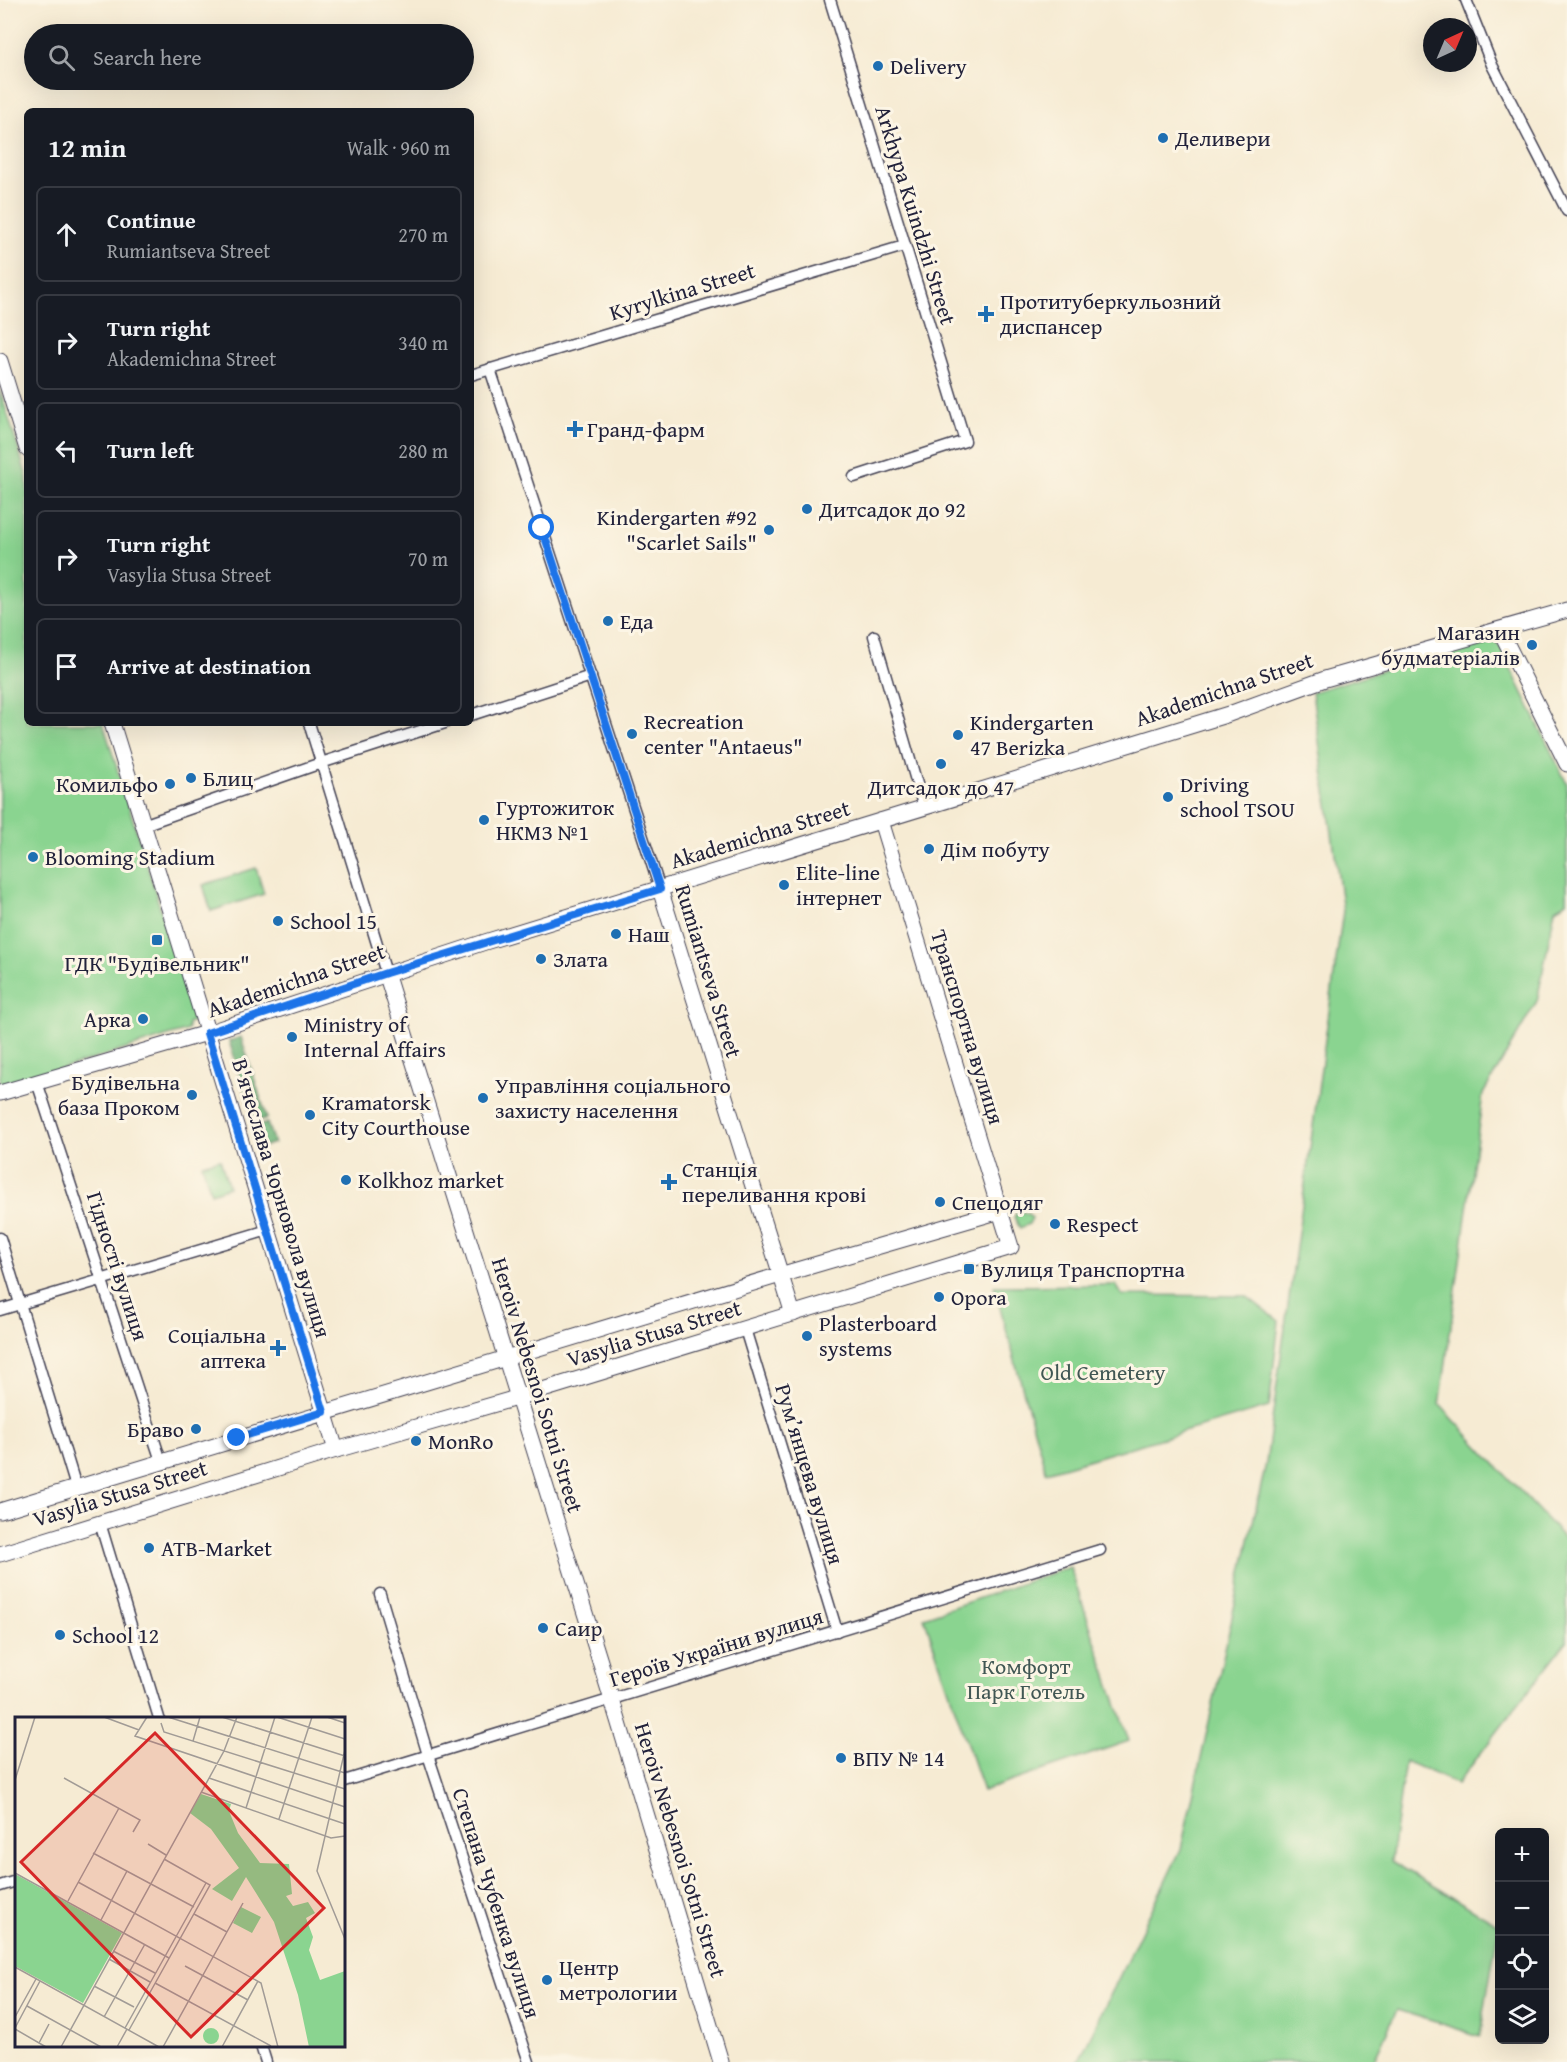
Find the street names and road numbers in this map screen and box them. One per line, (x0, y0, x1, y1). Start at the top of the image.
street label: Arkhypa Kuindzhi Street (867, 101, 965, 329)
street label: Kyrylkina Street (605, 254, 759, 328)
street label: Akademichna Street (1131, 643, 1317, 734)
street label: Akademichna Street (666, 791, 854, 877)
street label: Rumiantseva Street (667, 880, 751, 1062)
street label: Транспортна вулиця (923, 926, 1013, 1128)
street label: Akademichna Street (203, 934, 389, 1025)
street label: В'ячеслава Чорновола вулиця (224, 1054, 340, 1342)
street label: Гідності вулиця (79, 1187, 157, 1345)
street label: Heroiv Nebesnoi Sotni Street (484, 1253, 592, 1517)
street label: Vasylia Stusa Street (563, 1291, 745, 1375)
street label: Рум’янцева вулиця (767, 1380, 853, 1568)
street label: Vasylia Stusa Street (29, 1451, 211, 1535)
street label: Героїв України вулиця (605, 1599, 827, 1695)
street label: Heroiv Nebesnoi Sotni Street (627, 1718, 735, 1982)
street label: Степана Чубенка вулиця (445, 1784, 549, 2022)

